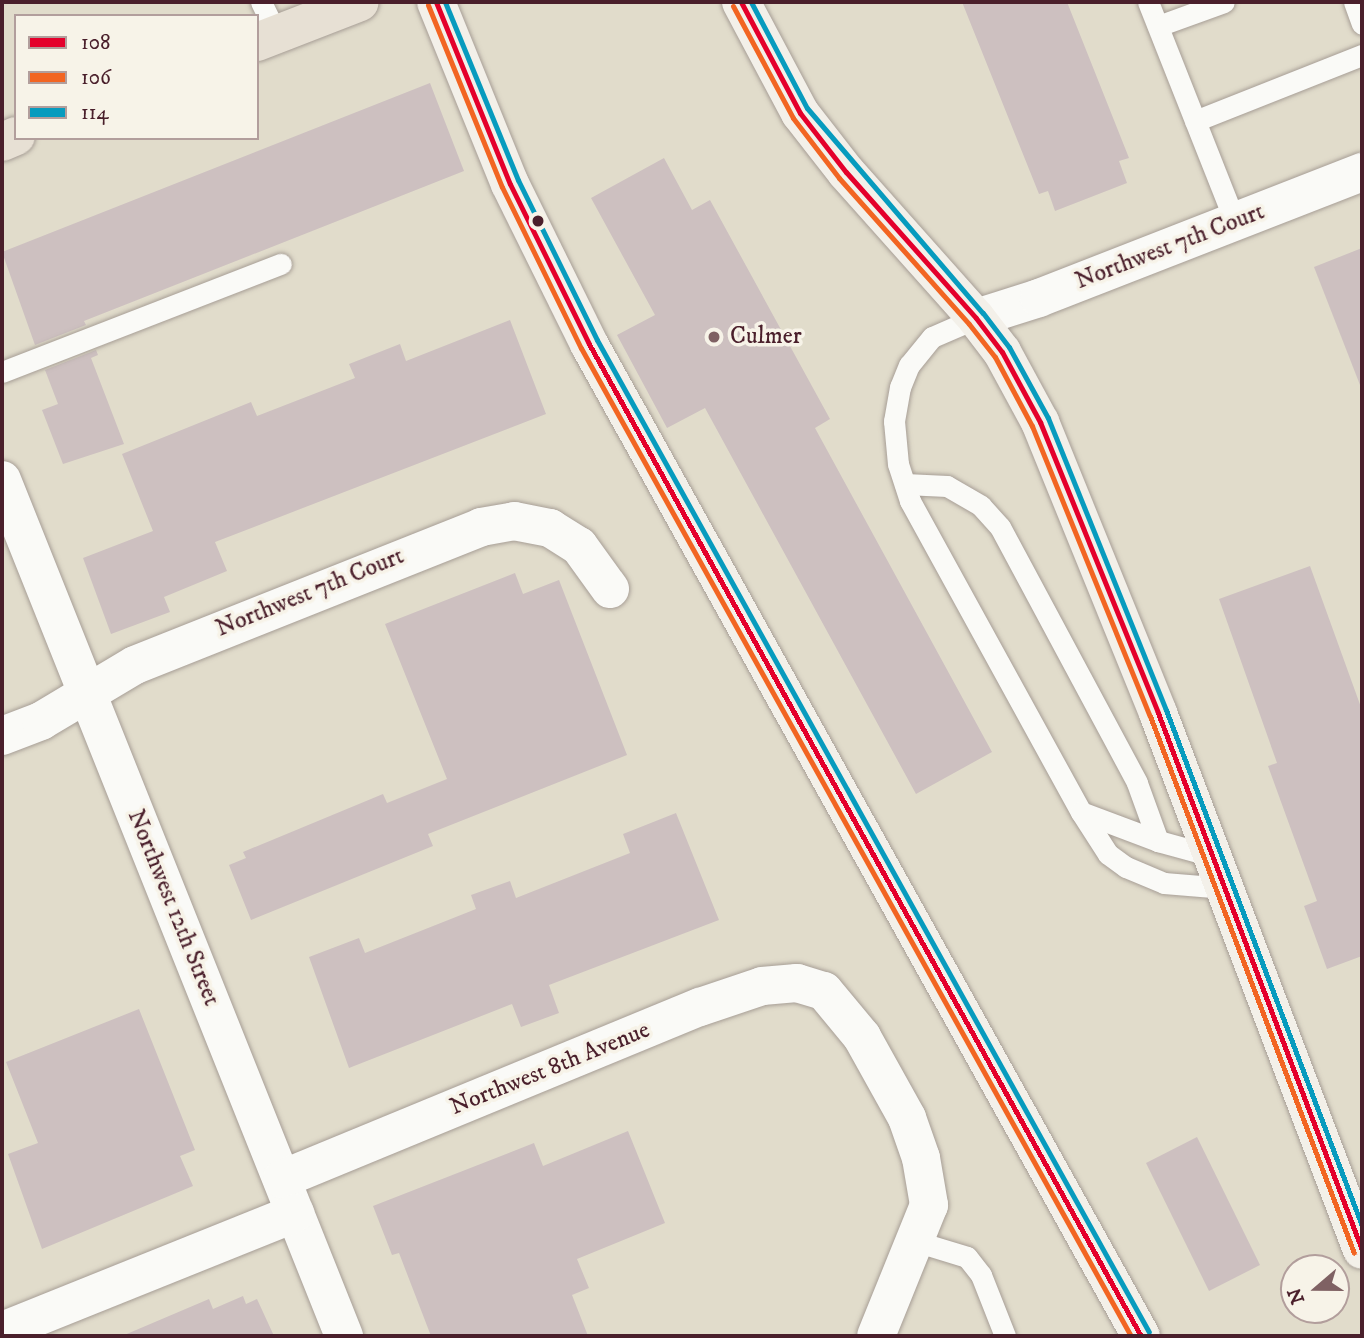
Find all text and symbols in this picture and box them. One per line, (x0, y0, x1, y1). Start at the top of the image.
legend (14, 14, 259, 140)
text: 108 (81, 30, 110, 56)
text: 106 (81, 65, 111, 91)
text: 114 (81, 100, 109, 126)
street label: Northwest 7th Court (1072, 198, 1268, 296)
unlabelled marker (531, 214, 545, 228)
place label: Culmer (730, 323, 802, 351)
marker: Culmer (704, 327, 724, 347)
street label: Northwest 7th Court (212, 542, 408, 644)
street label: Northwest 12th Street (121, 806, 225, 1010)
street label: Northwest 8th Avenue (446, 1016, 654, 1122)
north arrow (1280, 1254, 1350, 1324)
text: N (1283, 1284, 1310, 1307)

